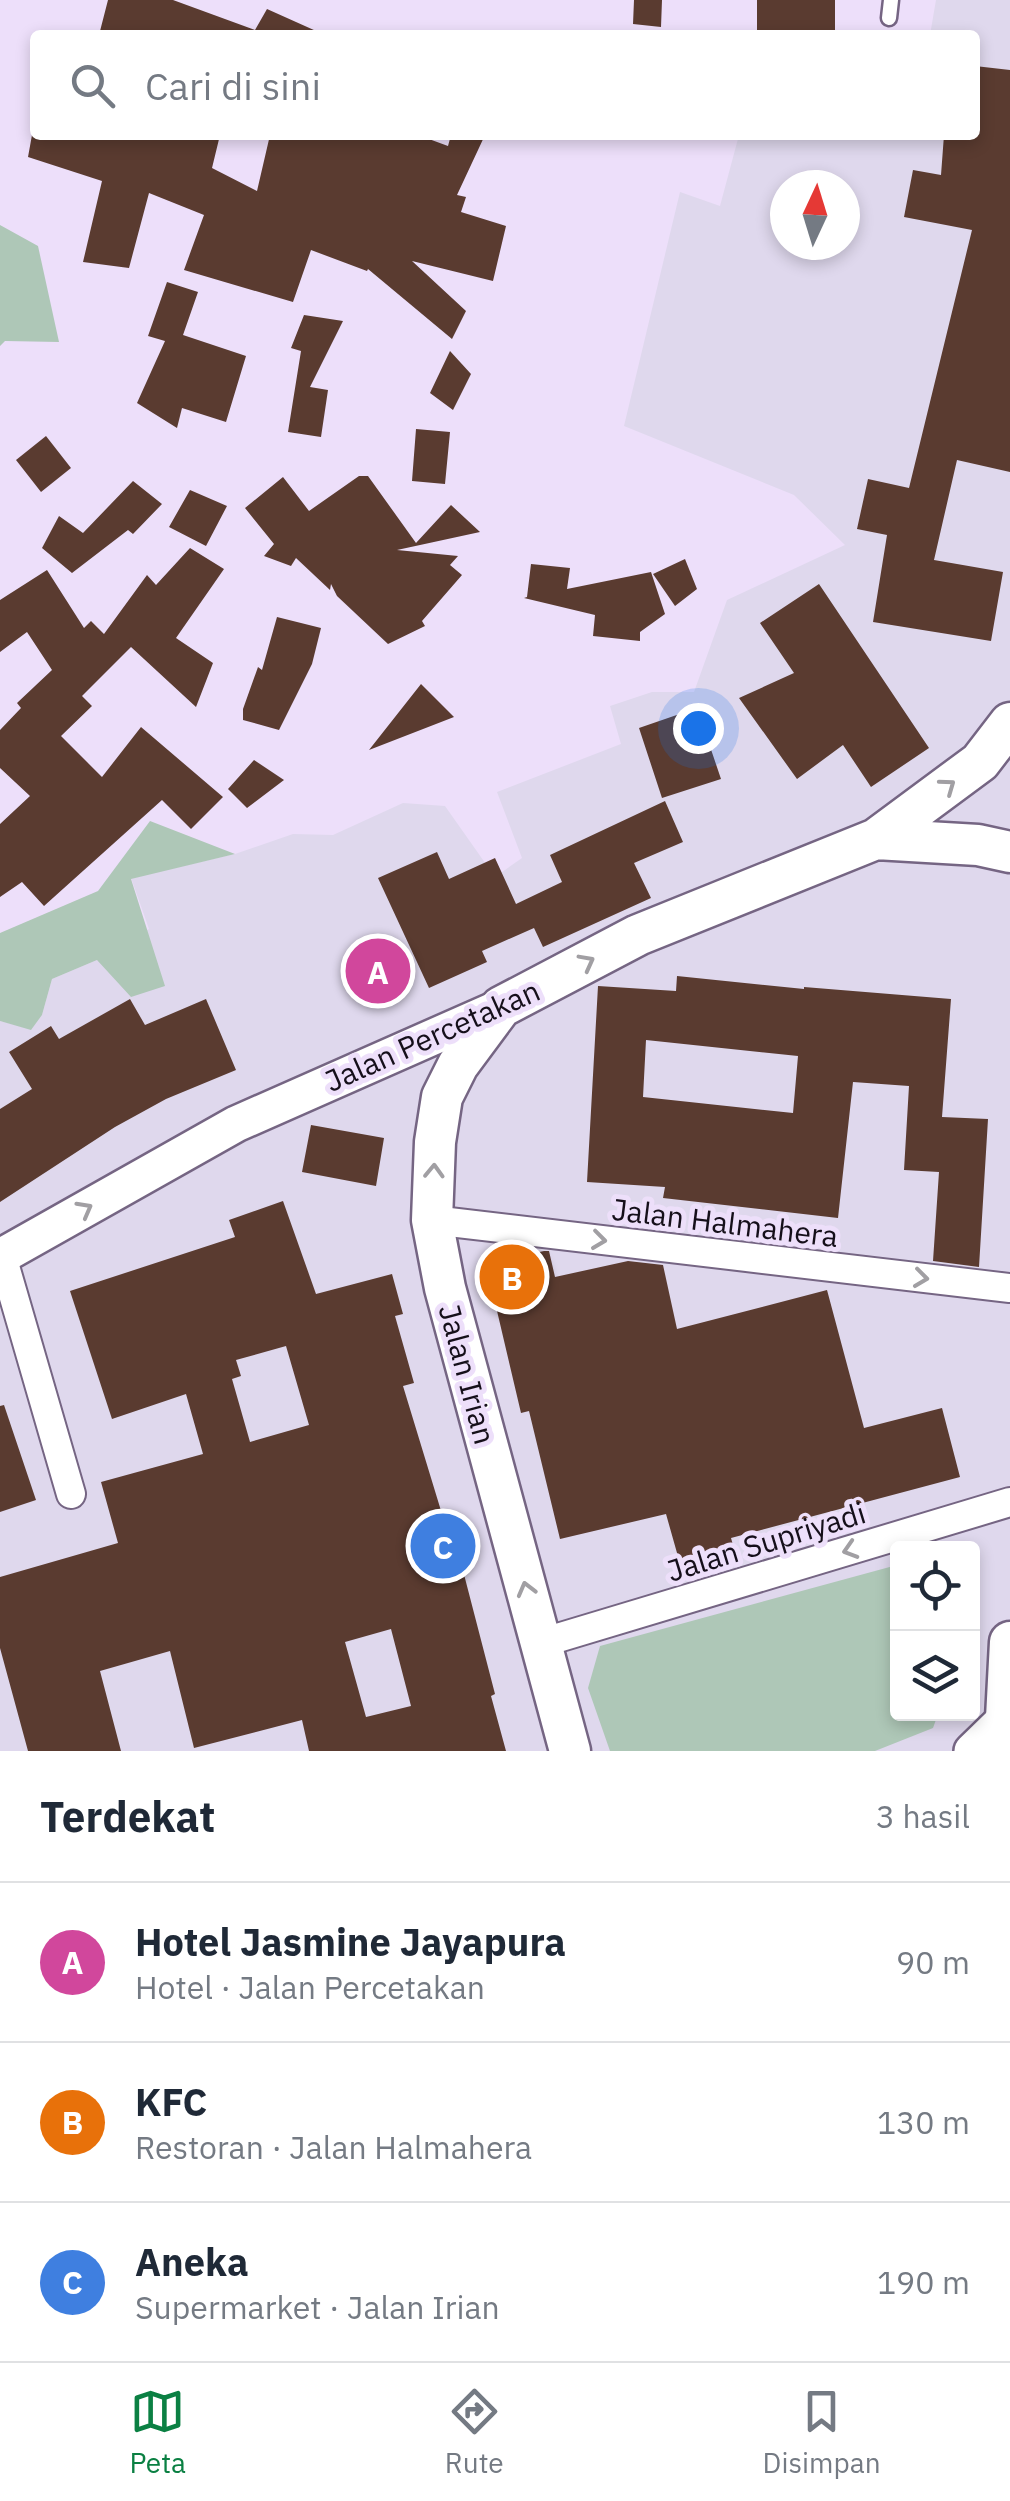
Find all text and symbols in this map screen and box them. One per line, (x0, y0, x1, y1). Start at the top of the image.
search box (30, 30, 980, 140)
icon: search (65, 58, 120, 113)
text: Cari di sini (145, 61, 321, 110)
north arrow (770, 170, 860, 260)
your location (673, 703, 724, 754)
one-way arrow (937, 780, 955, 798)
pin: A (346, 934, 410, 1008)
one-way arrow (577, 954, 595, 974)
street label: Jalan Percetakan (318, 970, 546, 1100)
one-way arrow (423, 1163, 444, 1179)
street label: Jalan Halmahera (610, 1189, 840, 1255)
one-way arrow (74, 1202, 92, 1221)
one-way arrow (591, 1229, 607, 1250)
pin: B (480, 1240, 544, 1314)
one-way arrow (914, 1267, 930, 1288)
street label: Jalan Irian (431, 1300, 505, 1448)
street label: Jalan Supriyadi (662, 1492, 870, 1590)
pin: C (410, 1508, 476, 1584)
one-way arrow (842, 1538, 859, 1559)
map controls (890, 1541, 980, 1721)
button: locate (890, 1541, 980, 1631)
one-way arrow (517, 1581, 538, 1598)
button: layers (890, 1631, 980, 1721)
text: Terdekat (40, 1789, 215, 1844)
text: 3 hasil (876, 1795, 970, 1837)
text: Hotel Jasmine Jayapura (135, 1917, 566, 1966)
text: A (62, 1941, 83, 1983)
text: 90 m (896, 1941, 970, 1983)
text: Hotel · Jalan Percetakan (135, 1966, 485, 2008)
text: KFC (135, 2077, 207, 2126)
text: B (62, 2101, 83, 2143)
text: 130 m (877, 2101, 970, 2143)
text: Restoran · Jalan Halmahera (135, 2126, 532, 2168)
text: Aneka (135, 2237, 249, 2286)
text: C (62, 2261, 83, 2303)
text: 190 m (877, 2261, 970, 2303)
text: Supermarket · Jalan Irian (135, 2286, 500, 2328)
tab: Peta (129, 2384, 186, 2481)
tab: Rute (445, 2384, 504, 2481)
tab: Disimpan (763, 2384, 881, 2481)

